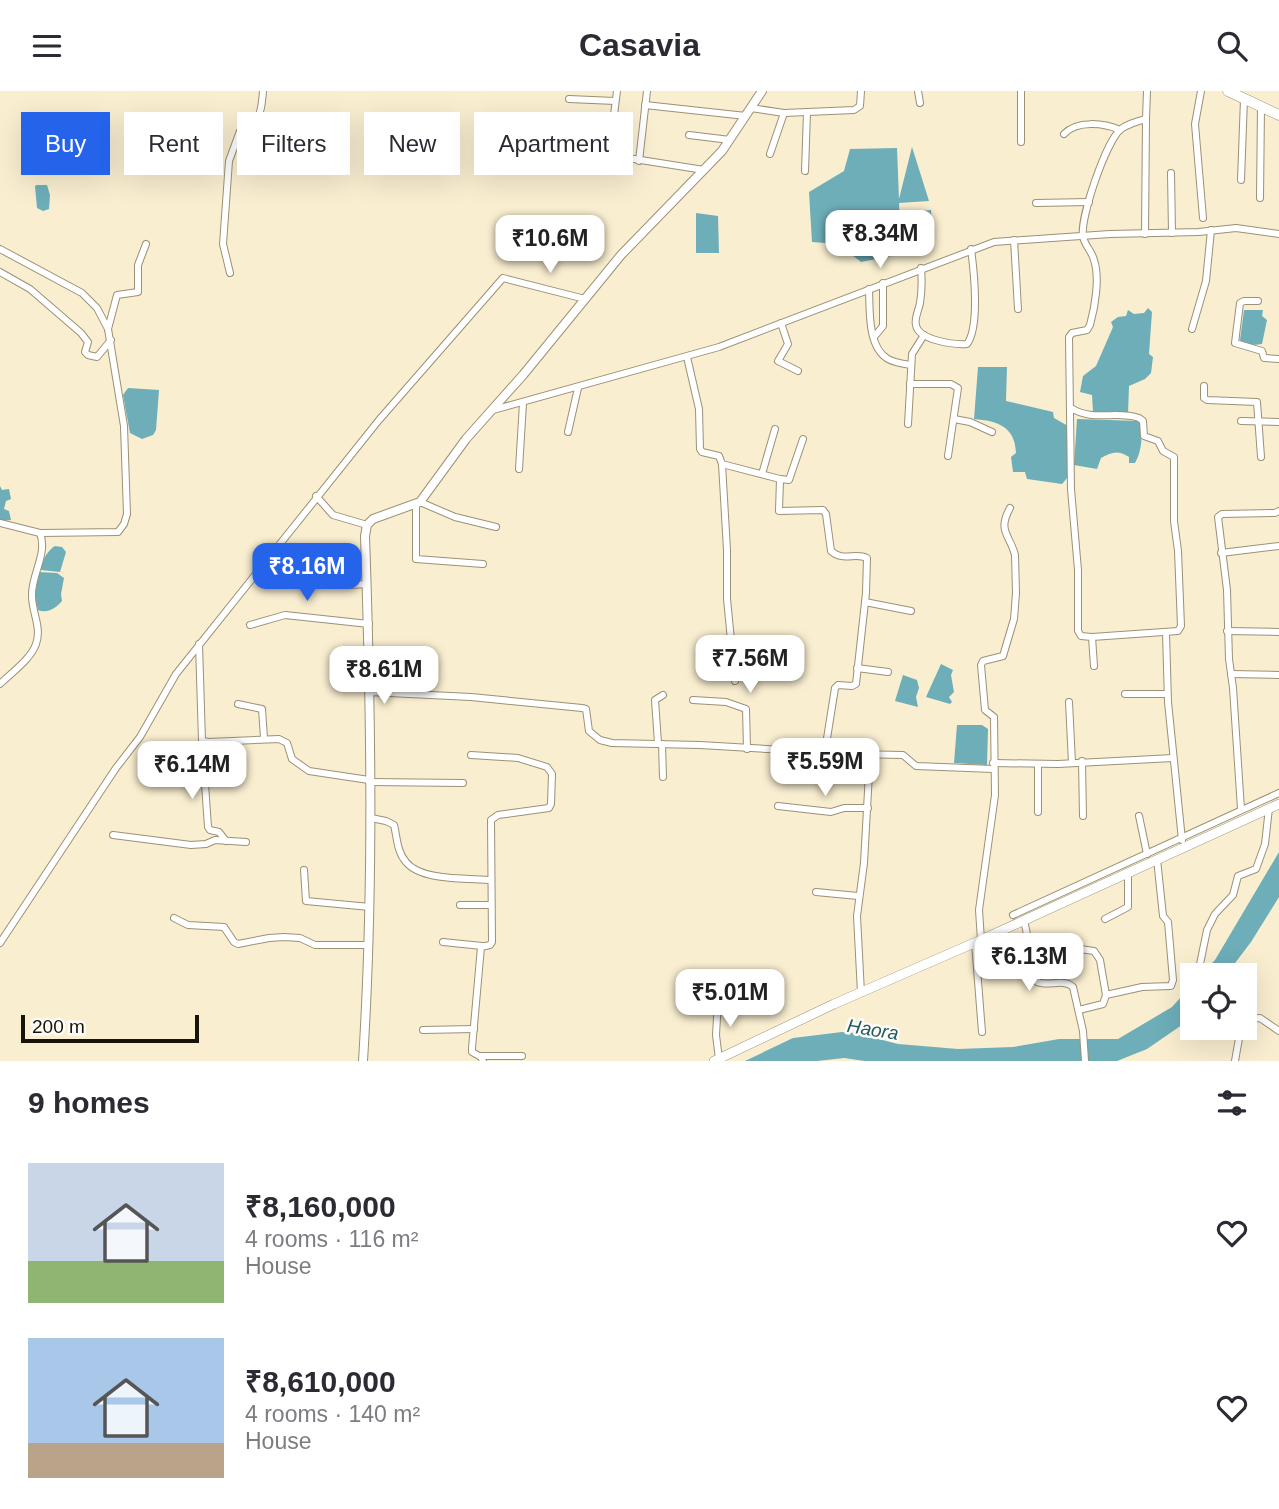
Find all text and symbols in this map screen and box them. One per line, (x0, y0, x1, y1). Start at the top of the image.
icon: menu (28, 27, 66, 65)
text: Casavia (579, 27, 700, 63)
icon: search (1213, 27, 1251, 65)
chip: Buy (21, 112, 110, 175)
chip: Rent (124, 112, 223, 175)
chip: Filters (237, 112, 350, 175)
chip: New (364, 112, 460, 175)
chip: Apartment (474, 112, 633, 175)
pin: ₹8.34M (823, 211, 937, 270)
pin: ₹10.6M (493, 215, 607, 275)
text: ₹8.34M (841, 220, 919, 246)
text: ₹10.6M (511, 225, 589, 251)
pin: ₹8.16M (250, 543, 364, 603)
text: ₹8.16M (268, 553, 346, 579)
pin: ₹7.56M (693, 635, 807, 695)
text: ₹7.56M (711, 645, 789, 671)
pin: ₹8.61M (327, 647, 441, 706)
text: ₹8.61M (345, 656, 423, 682)
pin: ₹5.59M (768, 739, 882, 798)
pin: ₹6.14M (135, 741, 249, 801)
text: ₹5.59M (786, 748, 864, 774)
text: ₹6.14M (153, 751, 231, 777)
pin: ₹6.13M (972, 933, 1086, 993)
text: ₹6.13M (990, 943, 1068, 969)
map controls (1180, 963, 1257, 1040)
button: locate (1180, 963, 1257, 1040)
pin: ₹5.01M (673, 969, 787, 1029)
text: ₹5.01M (691, 979, 769, 1005)
scale bar (21, 1012, 200, 1044)
water label: Haora (846, 1015, 900, 1044)
text: 200 m (32, 1016, 85, 1037)
icon: filters (1213, 1084, 1251, 1122)
text: 9 homes (28, 1086, 150, 1119)
text: ₹8,160,000 (245, 1190, 396, 1223)
icon: home (84, 1191, 168, 1275)
icon: heart (1213, 1214, 1251, 1252)
text: 4 rooms · 116 m² (245, 1226, 418, 1252)
text: House (245, 1253, 311, 1279)
text: ₹8,610,000 (245, 1365, 396, 1398)
icon: home (84, 1366, 168, 1450)
icon: heart (1213, 1389, 1251, 1427)
text: 4 rooms · 140 m² (245, 1401, 420, 1427)
text: House (245, 1428, 311, 1454)

